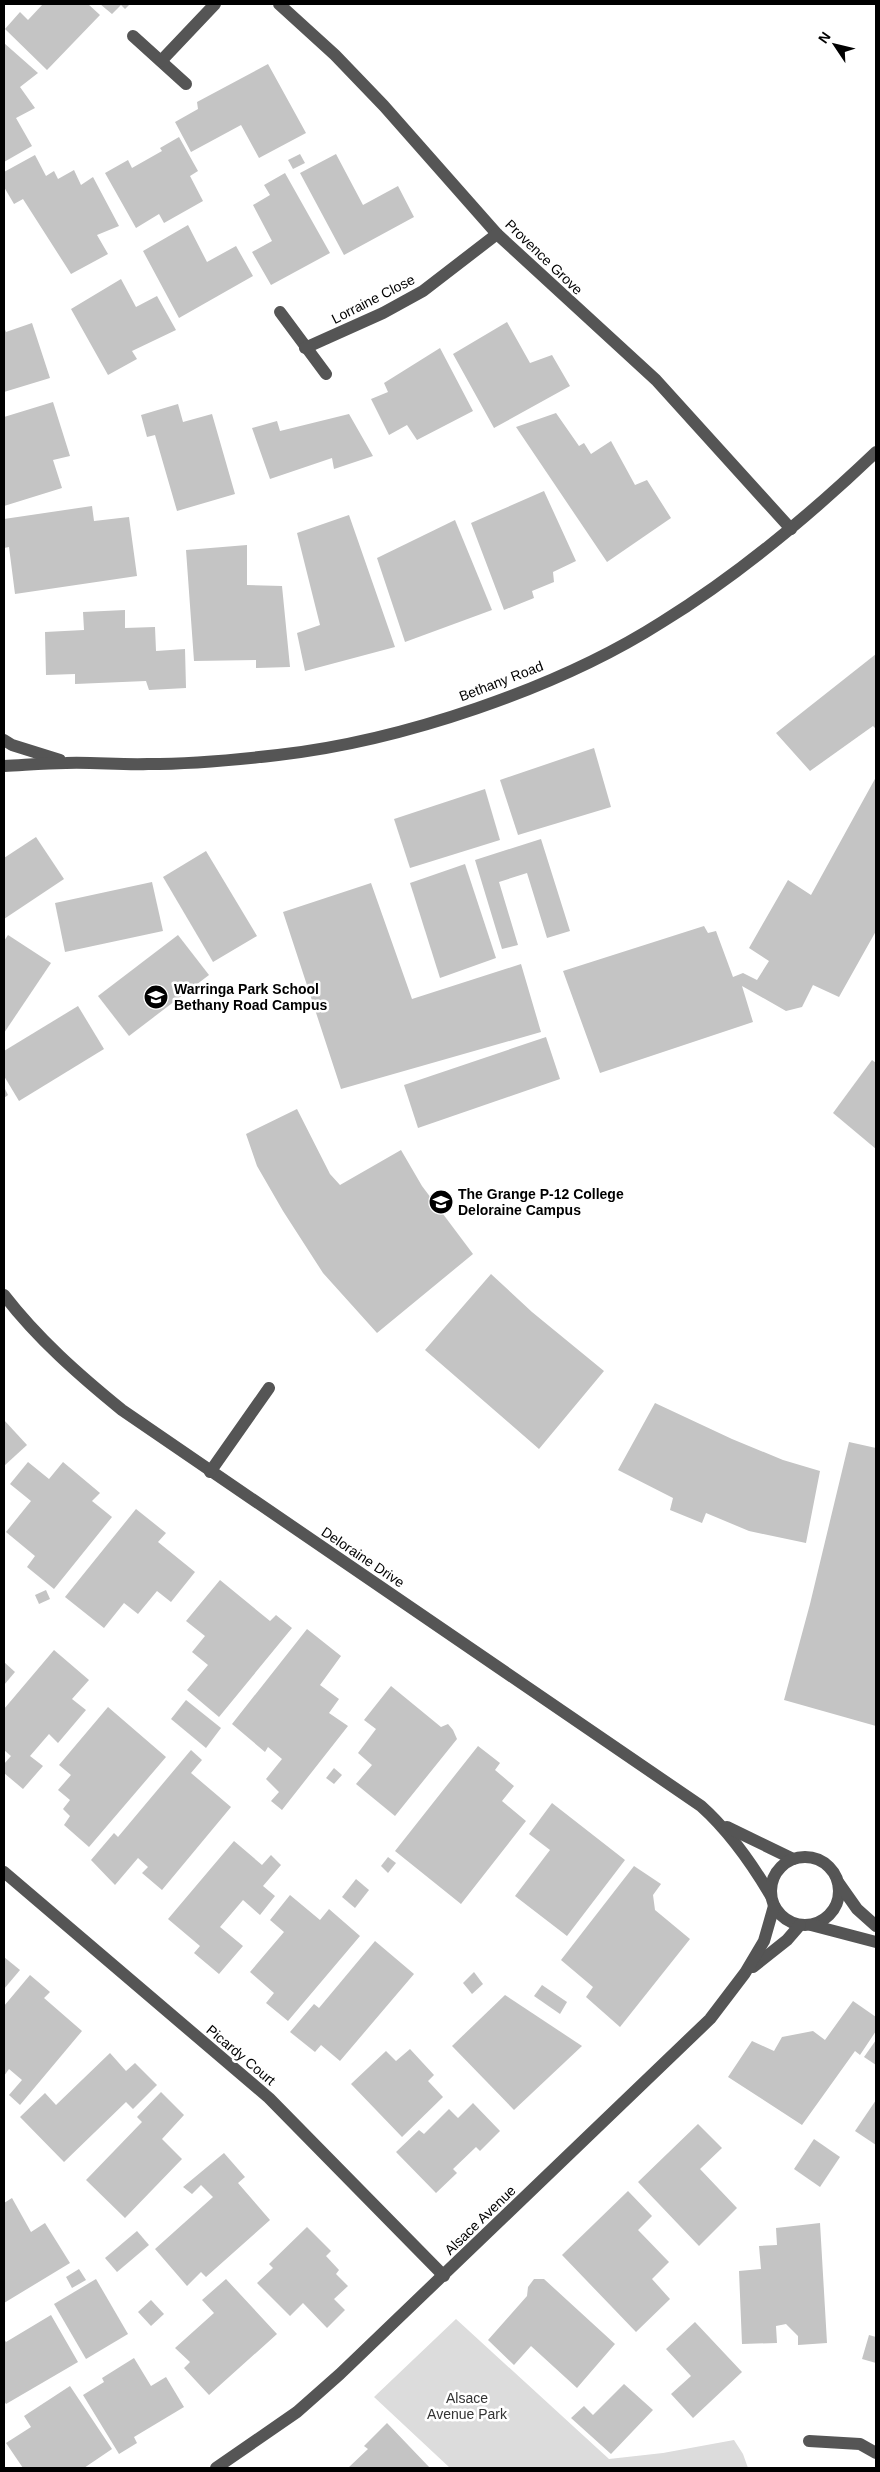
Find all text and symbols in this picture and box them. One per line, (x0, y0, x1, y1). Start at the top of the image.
north arrow (810, 20, 860, 70)
text: N (815, 29, 834, 46)
street label: Provence Grove (502, 216, 586, 298)
street label: Lorraine Close (329, 271, 417, 327)
street label: Bethany Road (457, 658, 545, 704)
place label: Warringa Park School Bethany Road Campus (174, 981, 327, 1013)
school or university icon: Warringa Park School Bethany Road Campus (143, 984, 169, 1010)
place label: The Grange P-12 College Deloraine Campus (458, 1186, 624, 1218)
school or university icon: The Grange P-12 College Deloraine Campus (428, 1189, 454, 1215)
street label: Deloraine Drive (319, 1523, 408, 1591)
street label: Picardy Court (203, 2022, 279, 2088)
street label: Alsace Avenue (441, 2182, 519, 2258)
park label: Alsace Avenue Park (427, 2390, 508, 2422)

